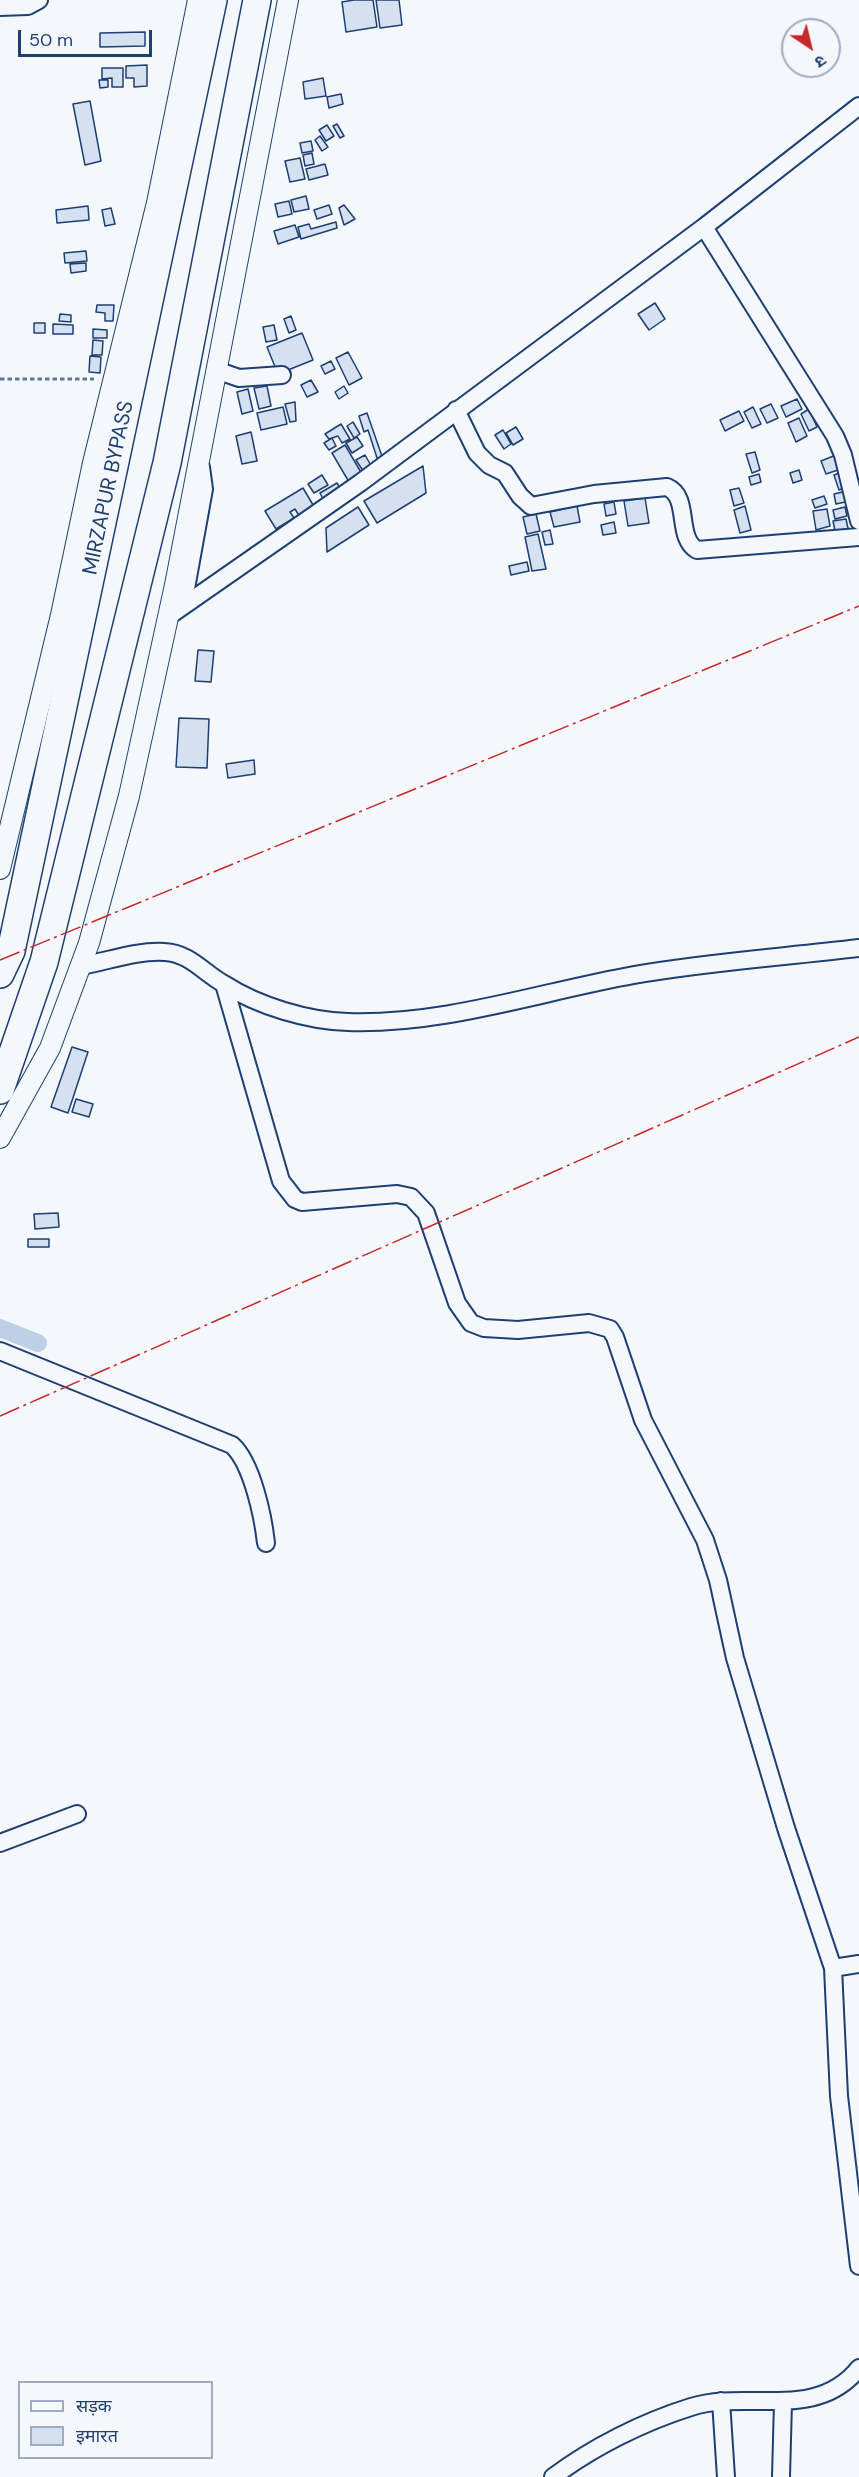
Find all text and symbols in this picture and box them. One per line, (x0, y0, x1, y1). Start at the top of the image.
scale bar (21, 18, 154, 56)
north arrow (781, 18, 841, 78)
text: 50 m (29, 28, 73, 52)
text: उ (811, 50, 830, 73)
street label: MIRZAPUR BYPASS (78, 399, 140, 577)
legend (18, 2381, 213, 2459)
text: सड़क (76, 2394, 112, 2418)
text: इमारत (76, 2424, 118, 2448)

